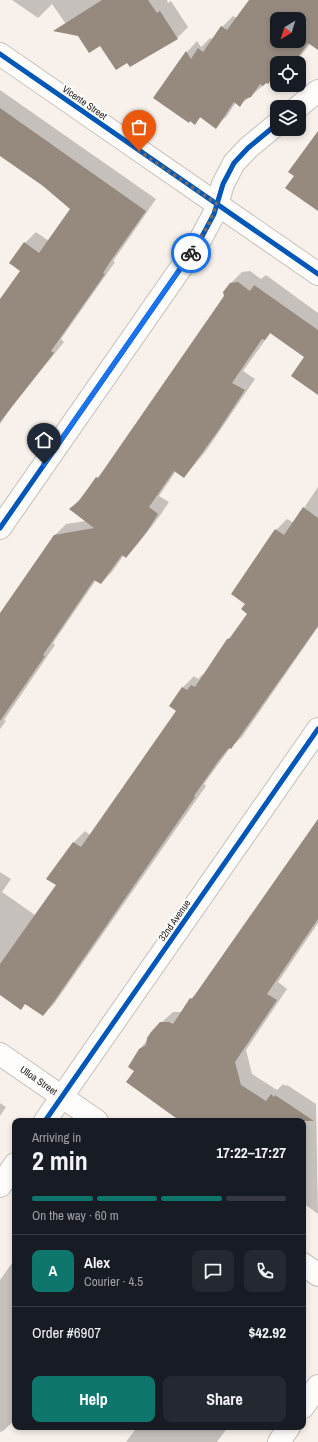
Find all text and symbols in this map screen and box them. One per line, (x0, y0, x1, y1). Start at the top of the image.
north arrow (270, 12, 306, 48)
map controls (270, 12, 306, 136)
button: locate (270, 56, 306, 92)
street label: Vicente Street (60, 82, 110, 123)
button: layers (270, 100, 306, 136)
pin (122, 110, 156, 151)
icon: bag (128, 116, 150, 138)
courier (171, 233, 211, 273)
icon: bike (180, 242, 202, 264)
pin (27, 423, 61, 464)
icon: home (33, 429, 55, 451)
street label: 32nd Avenue (155, 897, 194, 944)
street label: Ulloa Street (17, 1063, 61, 1098)
text: Arriving in (32, 1129, 81, 1146)
text: 17:22–17:27 (216, 1142, 286, 1163)
text: 2 min (32, 1143, 88, 1178)
text: On the way · 60 m (32, 1207, 119, 1224)
button: chat (192, 1250, 234, 1292)
button: phone (244, 1250, 286, 1292)
text: Alex (84, 1252, 110, 1273)
text: A (49, 1260, 57, 1281)
text: Courier · 4.5 (84, 1273, 143, 1290)
text: Order #6907 (32, 1322, 101, 1343)
text: $42.92 (248, 1322, 286, 1343)
button: Help (32, 1376, 155, 1422)
button: Share (163, 1376, 286, 1422)

